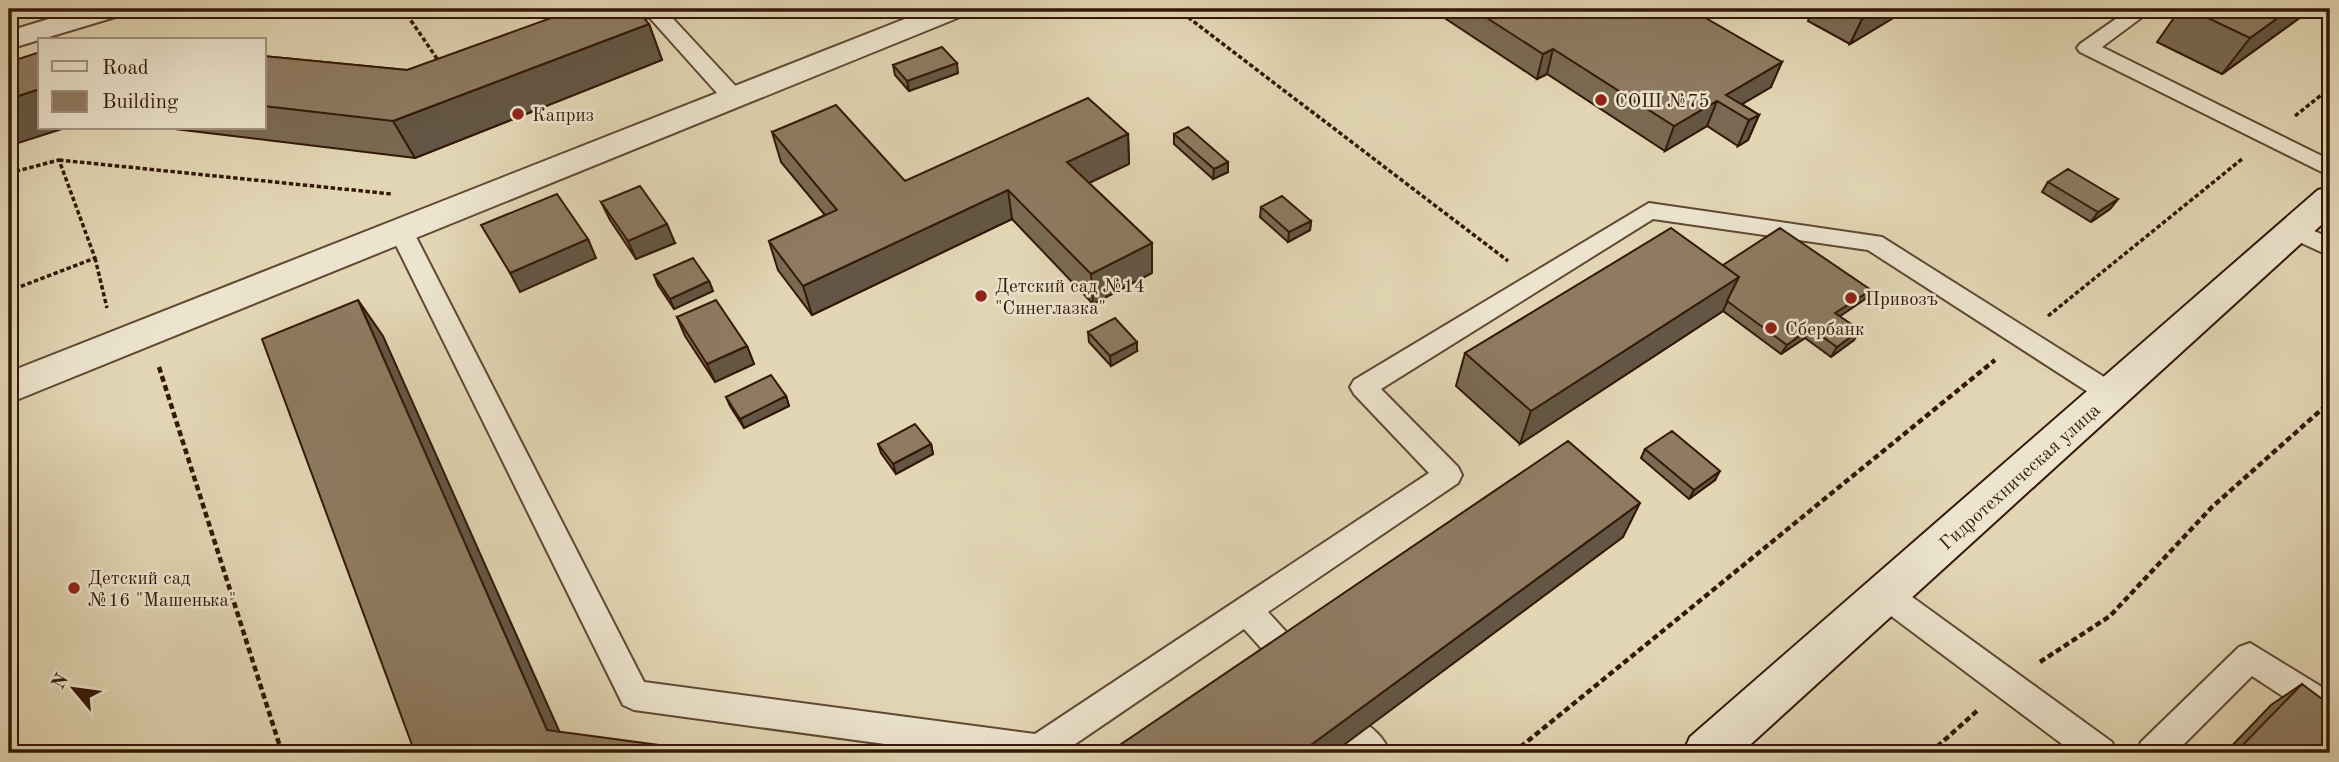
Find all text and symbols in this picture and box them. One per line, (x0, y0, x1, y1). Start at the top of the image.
legend (38, 38, 266, 130)
text: Road (102, 58, 149, 79)
text: Building (102, 92, 179, 113)
marker: СОШ №75 (1593, 92, 1609, 108)
place label: СОШ №75 (1615, 93, 1710, 112)
marker: Каприз (510, 106, 526, 122)
place label: Каприз (532, 107, 594, 126)
place label: Детский сад №14 "Синеглазка" (995, 278, 1145, 319)
marker: Детский сад №14 "Синеглазка" (973, 288, 989, 304)
marker: Привозъ (1843, 290, 1859, 306)
place label: Привозъ (1865, 291, 1938, 310)
marker: Сбербанк (1763, 320, 1779, 336)
place label: Сбербанк (1785, 321, 1865, 340)
street label: Гидротехническая улица (1937, 401, 2105, 555)
place label: Детский сад №16 "Машенька" (88, 570, 236, 611)
marker: Детский сад №16 "Машенька" (66, 580, 82, 596)
north arrow (38, 654, 108, 724)
text: N (49, 671, 73, 693)

